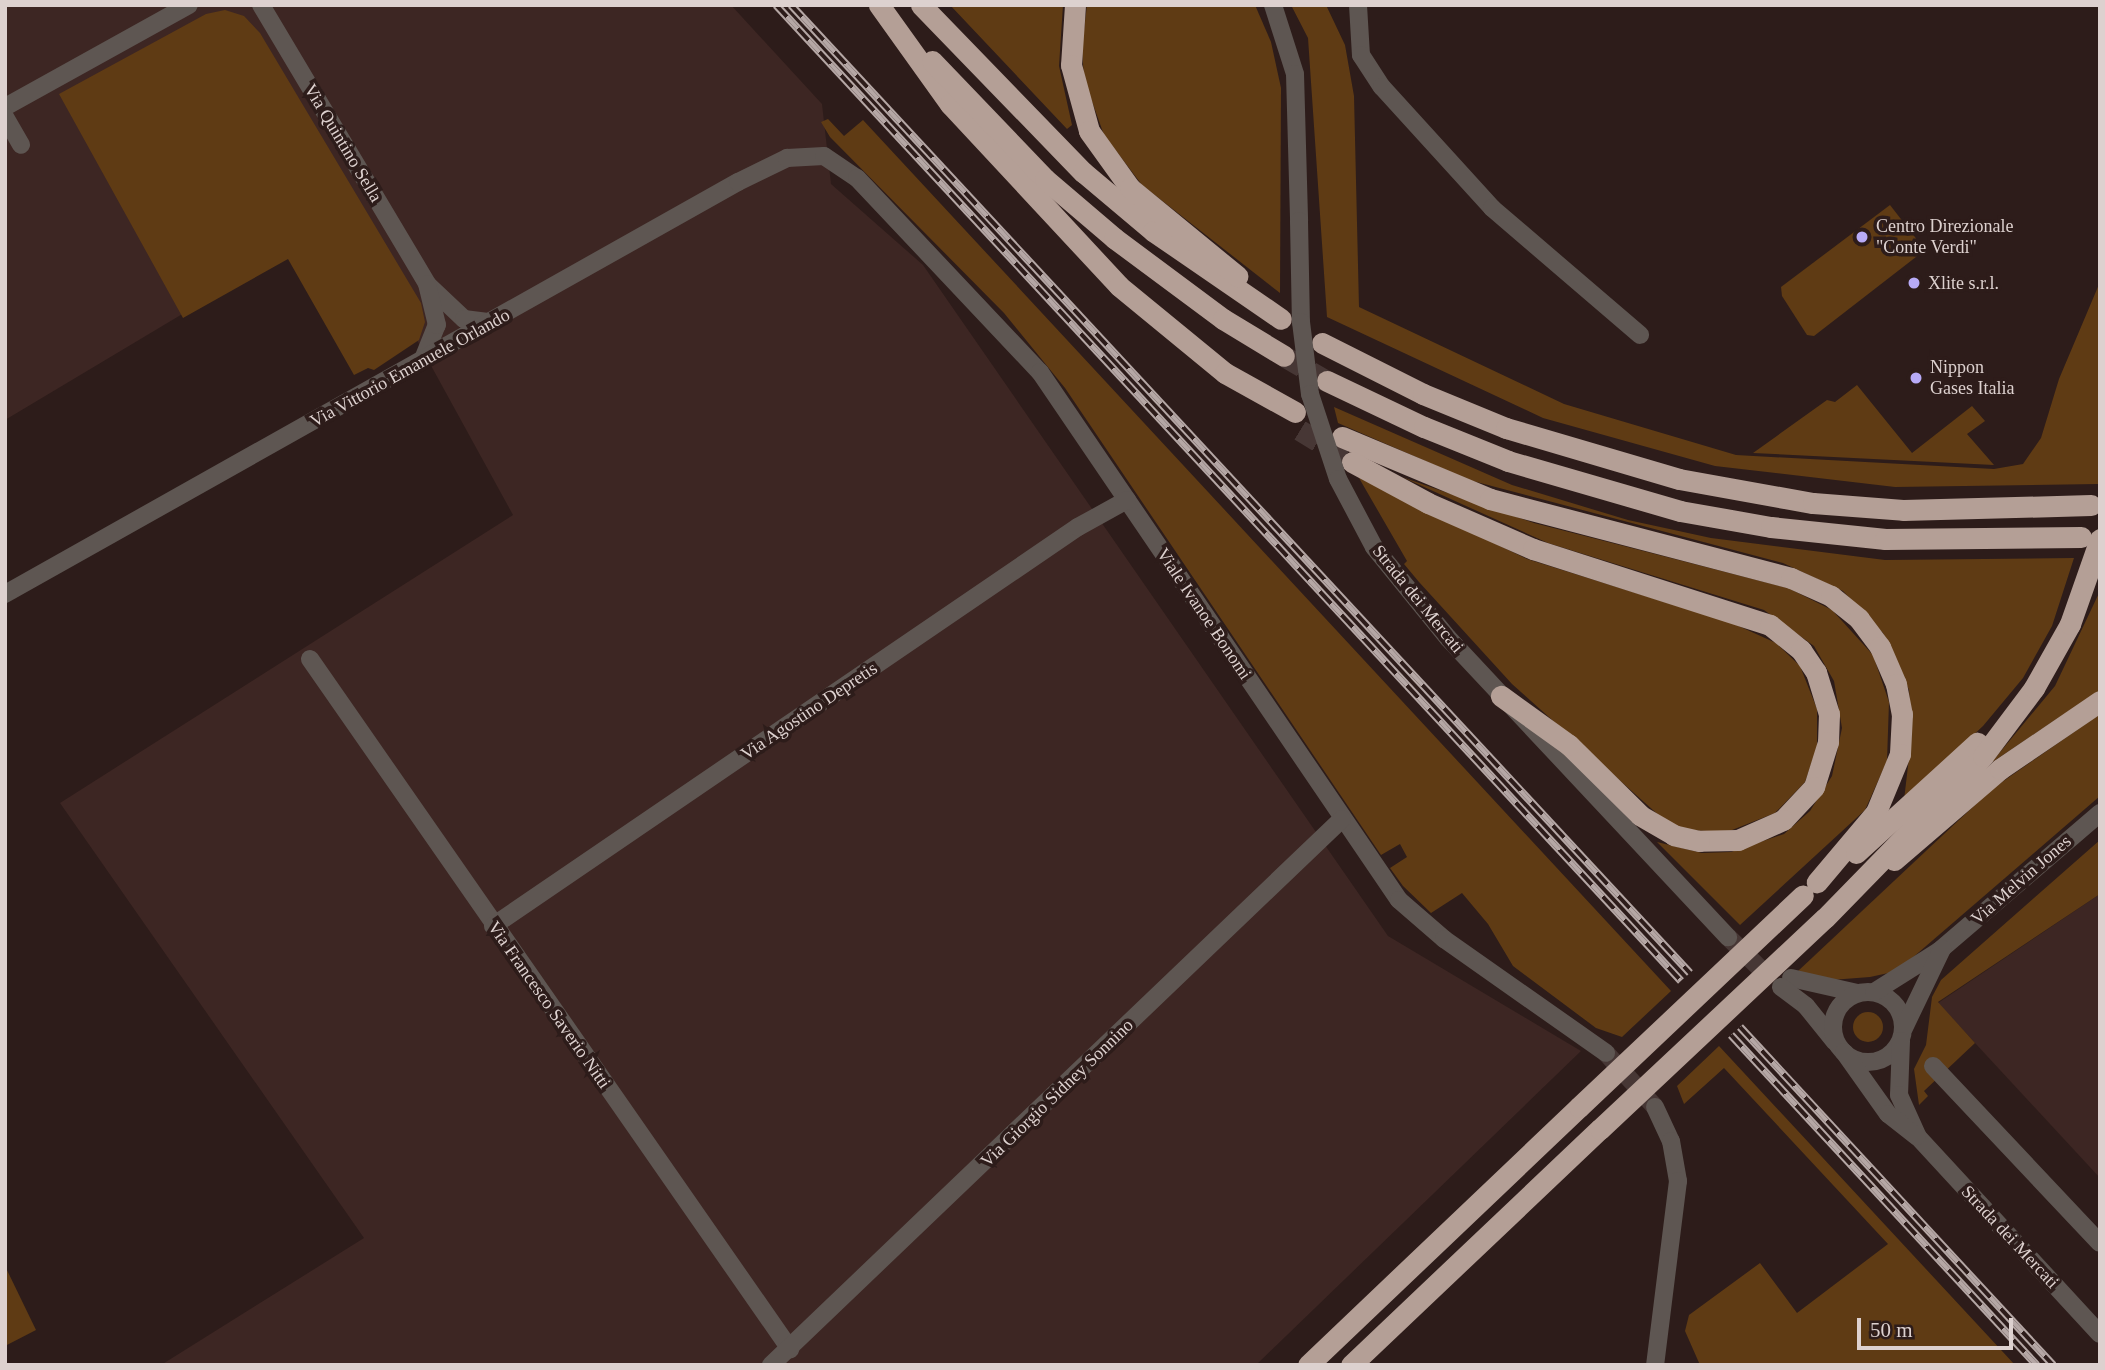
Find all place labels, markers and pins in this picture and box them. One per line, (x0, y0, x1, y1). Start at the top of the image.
place label: Centro Direzionale "Conte Verdi" (1876, 216, 2013, 258)
marker: Centro Direzionale "Conte Verdi" (1854, 229, 1870, 245)
place label: Xlite s.r.l. (1928, 272, 1999, 294)
marker: Xlite s.r.l. (1906, 275, 1922, 291)
place label: Nippon Gases Italia (1930, 357, 2014, 400)
marker: Nippon Gases Italia (1908, 370, 1924, 386)

